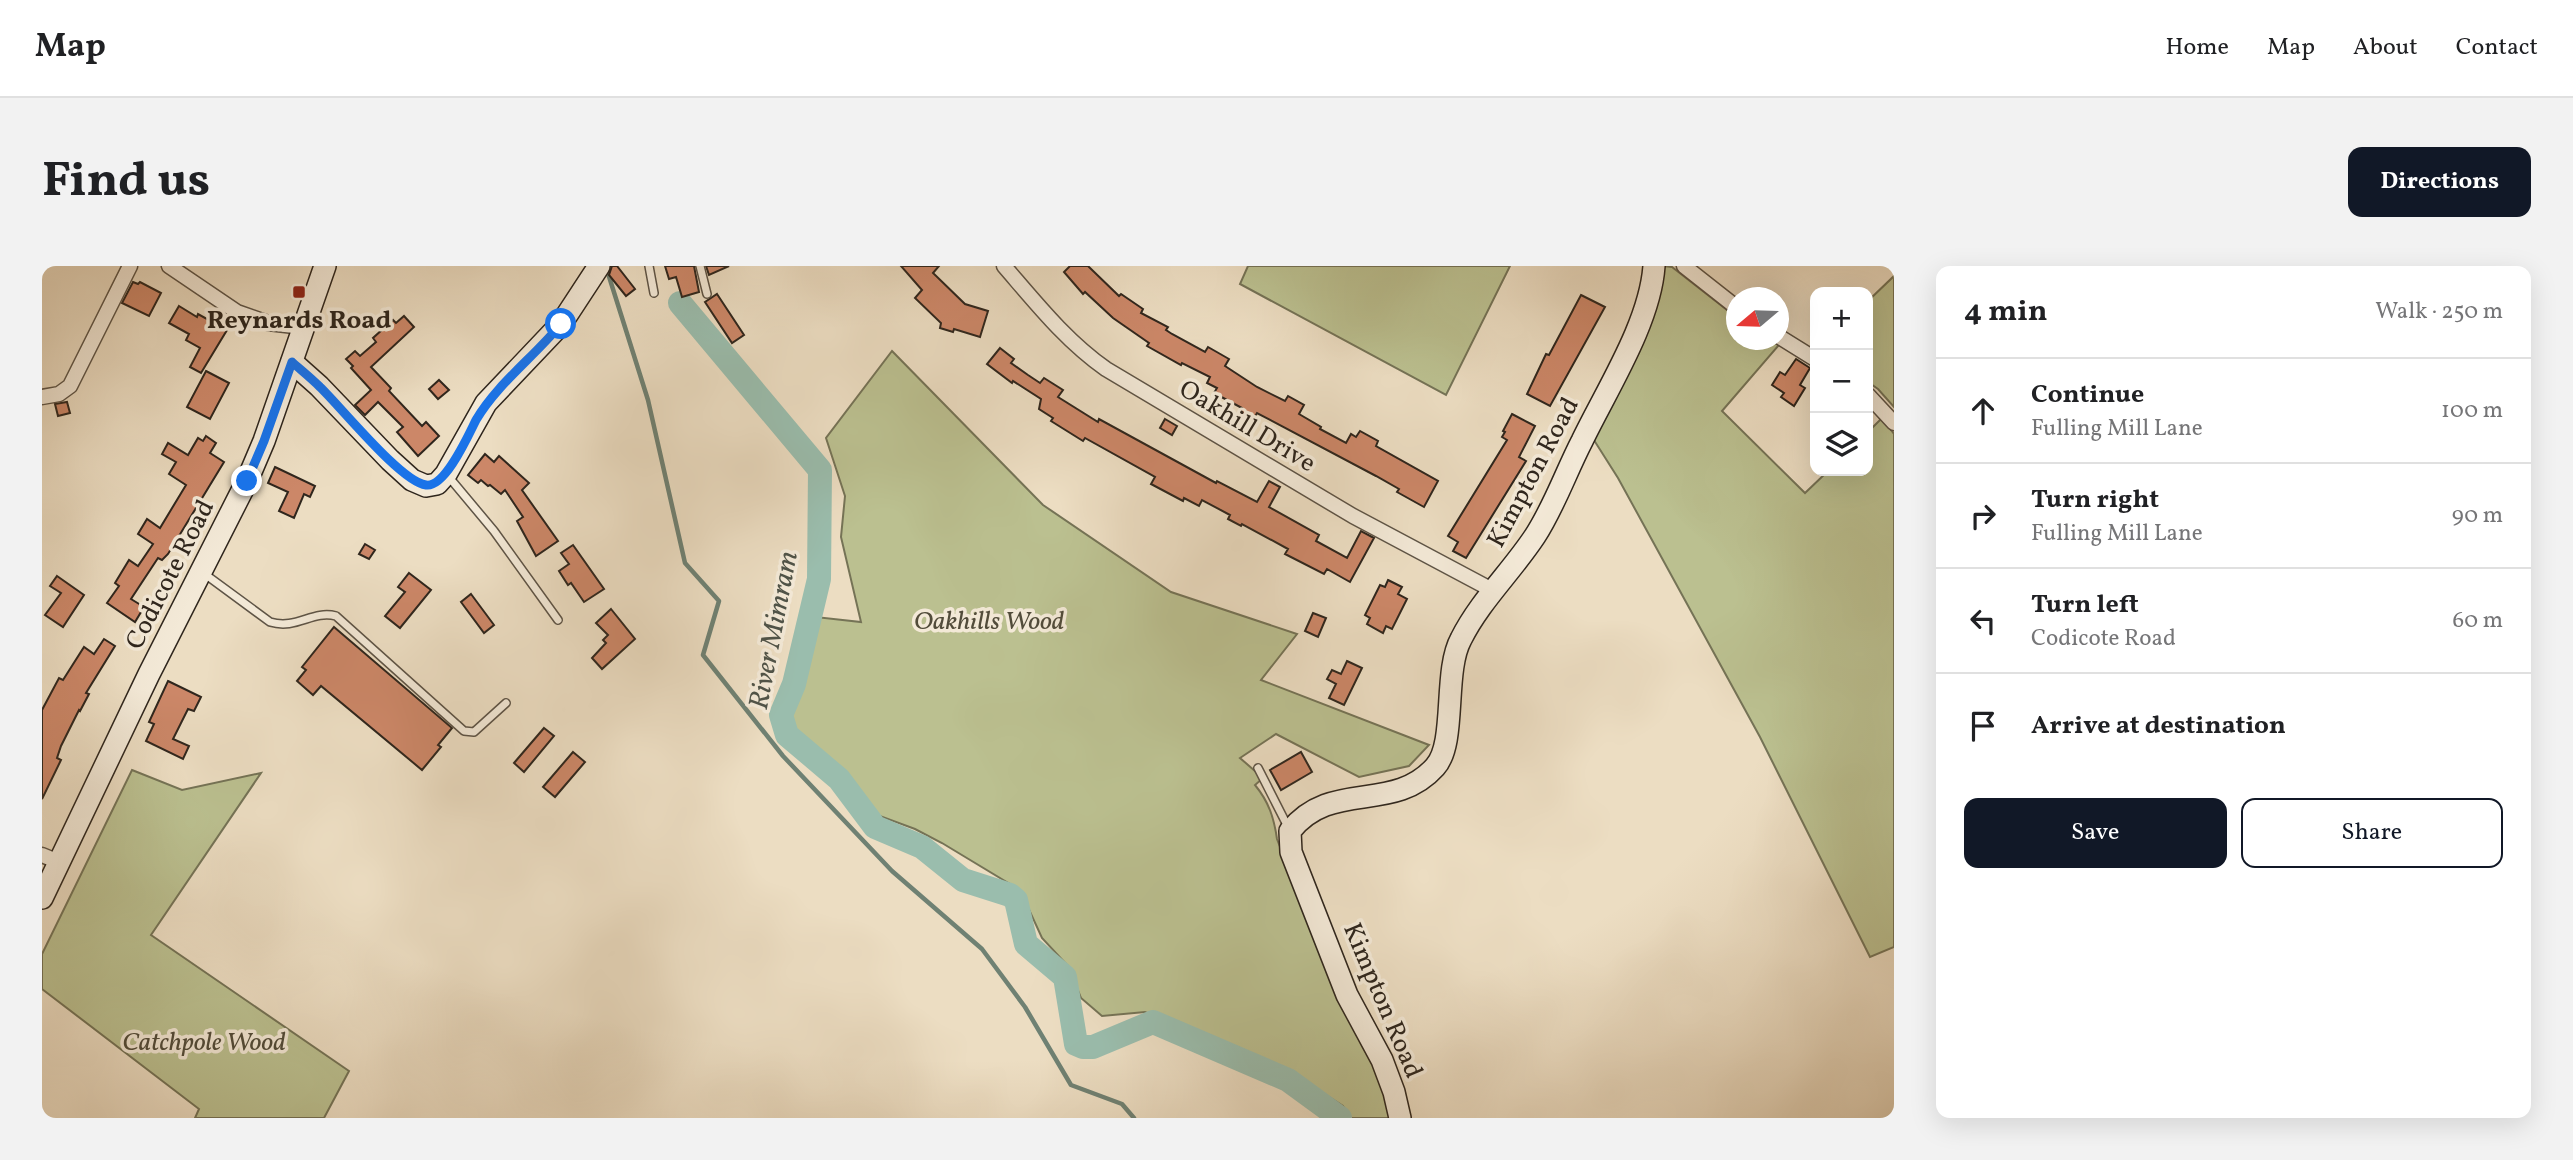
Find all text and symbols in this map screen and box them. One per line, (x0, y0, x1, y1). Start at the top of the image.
text: Map (35, 25, 106, 71)
text: Home (2165, 31, 2229, 65)
text: Map (2267, 31, 2315, 65)
text: About (2353, 31, 2418, 65)
text: Contact (2456, 31, 2538, 65)
button: Directions (2348, 147, 2531, 217)
text: Find us (42, 148, 210, 217)
marker: Reynards Road (291, 284, 307, 300)
north arrow (1726, 287, 1789, 350)
map controls (1810, 287, 1873, 476)
button: + (1810, 287, 1873, 350)
text: 4 min (1964, 291, 2048, 333)
text: Walk · 250 m (2375, 296, 2503, 328)
place label: Reynards Road (207, 303, 391, 339)
route start (545, 308, 576, 339)
button: − (1810, 350, 1873, 413)
street label: Oakhill Drive (1172, 372, 1322, 482)
text: Continue (2031, 377, 2144, 413)
street label: Kimpton Road (1479, 391, 1589, 554)
icon: ahead (1964, 392, 2002, 430)
text: 100 m (2441, 395, 2503, 427)
button: layers (1810, 413, 1873, 476)
text: Fulling Mill Lane (2031, 413, 2203, 445)
route end (231, 465, 262, 496)
text: Turn right (2031, 482, 2159, 518)
street label: Codicote Road (118, 494, 224, 656)
icon: right (1964, 497, 2002, 535)
text: 90 m (2452, 500, 2503, 532)
text: Fulling Mill Lane (2031, 518, 2203, 550)
water label: River Mimram (740, 548, 809, 713)
text: Turn left (2031, 587, 2139, 623)
icon: left (1964, 602, 2002, 640)
park label: Oakhills Wood (914, 604, 1065, 640)
text: 60 m (2453, 605, 2503, 637)
text: Codicote Road (2031, 623, 2176, 655)
icon: arrive (1964, 707, 2002, 745)
text: Arrive at destination (2031, 708, 2286, 744)
button: Save (1964, 798, 2227, 868)
button: Share (2241, 798, 2503, 868)
street label: Kimpton Road (1333, 918, 1431, 1084)
park label: Catchpole Wood (122, 1025, 286, 1061)

